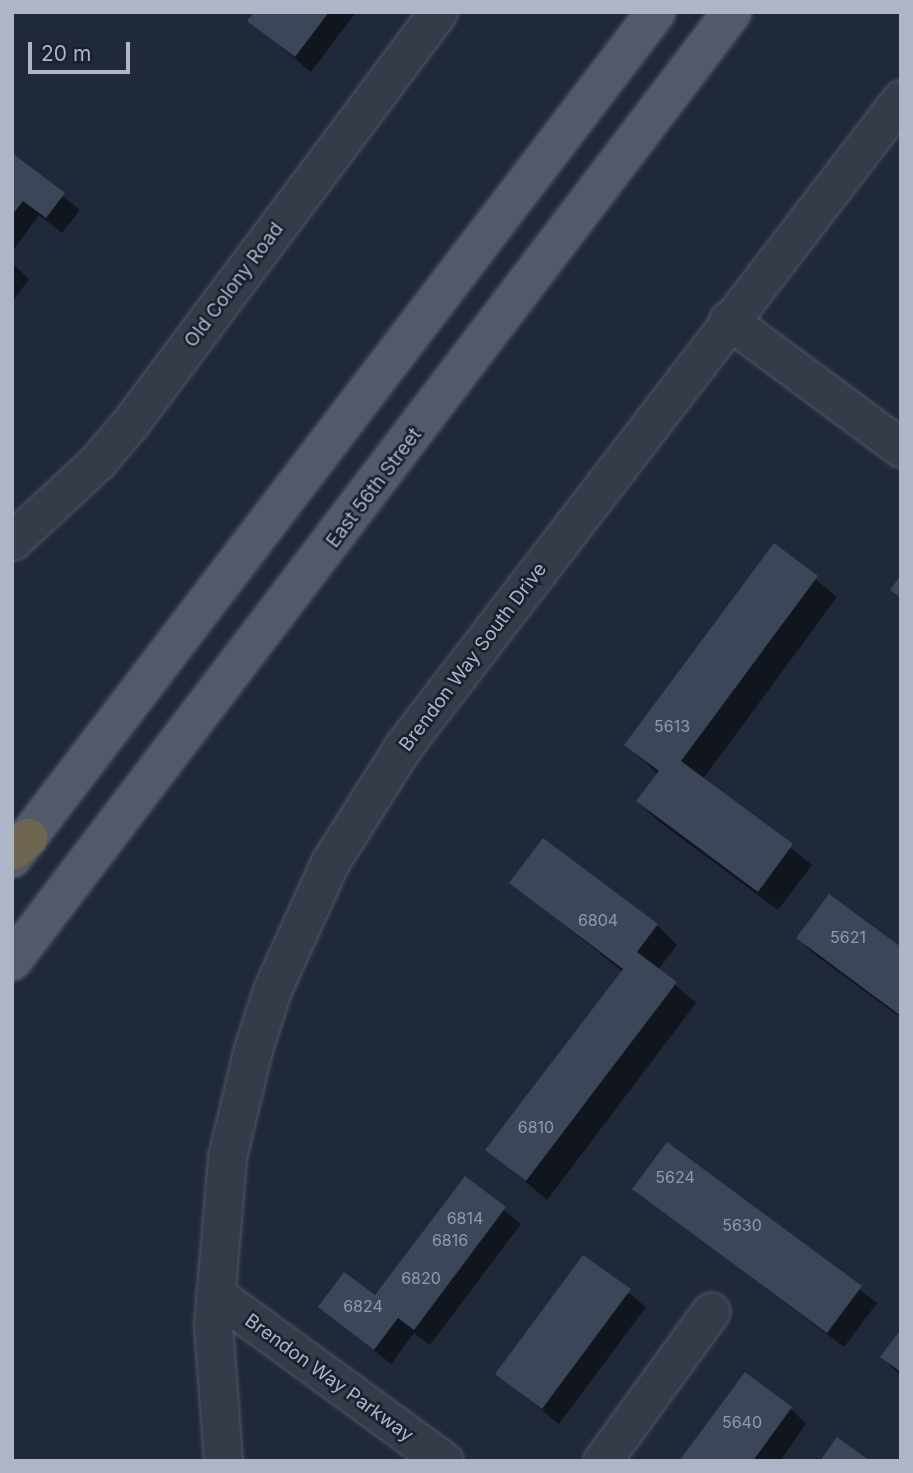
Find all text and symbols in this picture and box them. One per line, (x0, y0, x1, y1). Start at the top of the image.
scale bar (32, 28, 133, 72)
text: 20 m (41, 41, 91, 66)
street label: Old Colony Road (180, 218, 288, 352)
street label: East 56th Street (322, 424, 426, 552)
street label: Brendon Way South Drive (395, 558, 551, 756)
house number: 5613 (654, 716, 690, 736)
house number: 6804 (578, 910, 618, 930)
house number: 5621 (830, 927, 866, 947)
house number: 6810 (518, 1117, 554, 1137)
house number: 5624 (655, 1167, 695, 1187)
house number: 6814 (447, 1208, 483, 1228)
house number: 5630 (722, 1215, 762, 1235)
house number: 6816 (432, 1230, 468, 1250)
house number: 6820 (401, 1268, 441, 1288)
house number: 6824 (343, 1296, 383, 1316)
street label: Brendon Way Parkway (240, 1309, 418, 1447)
house number: 5640 (722, 1412, 762, 1432)

